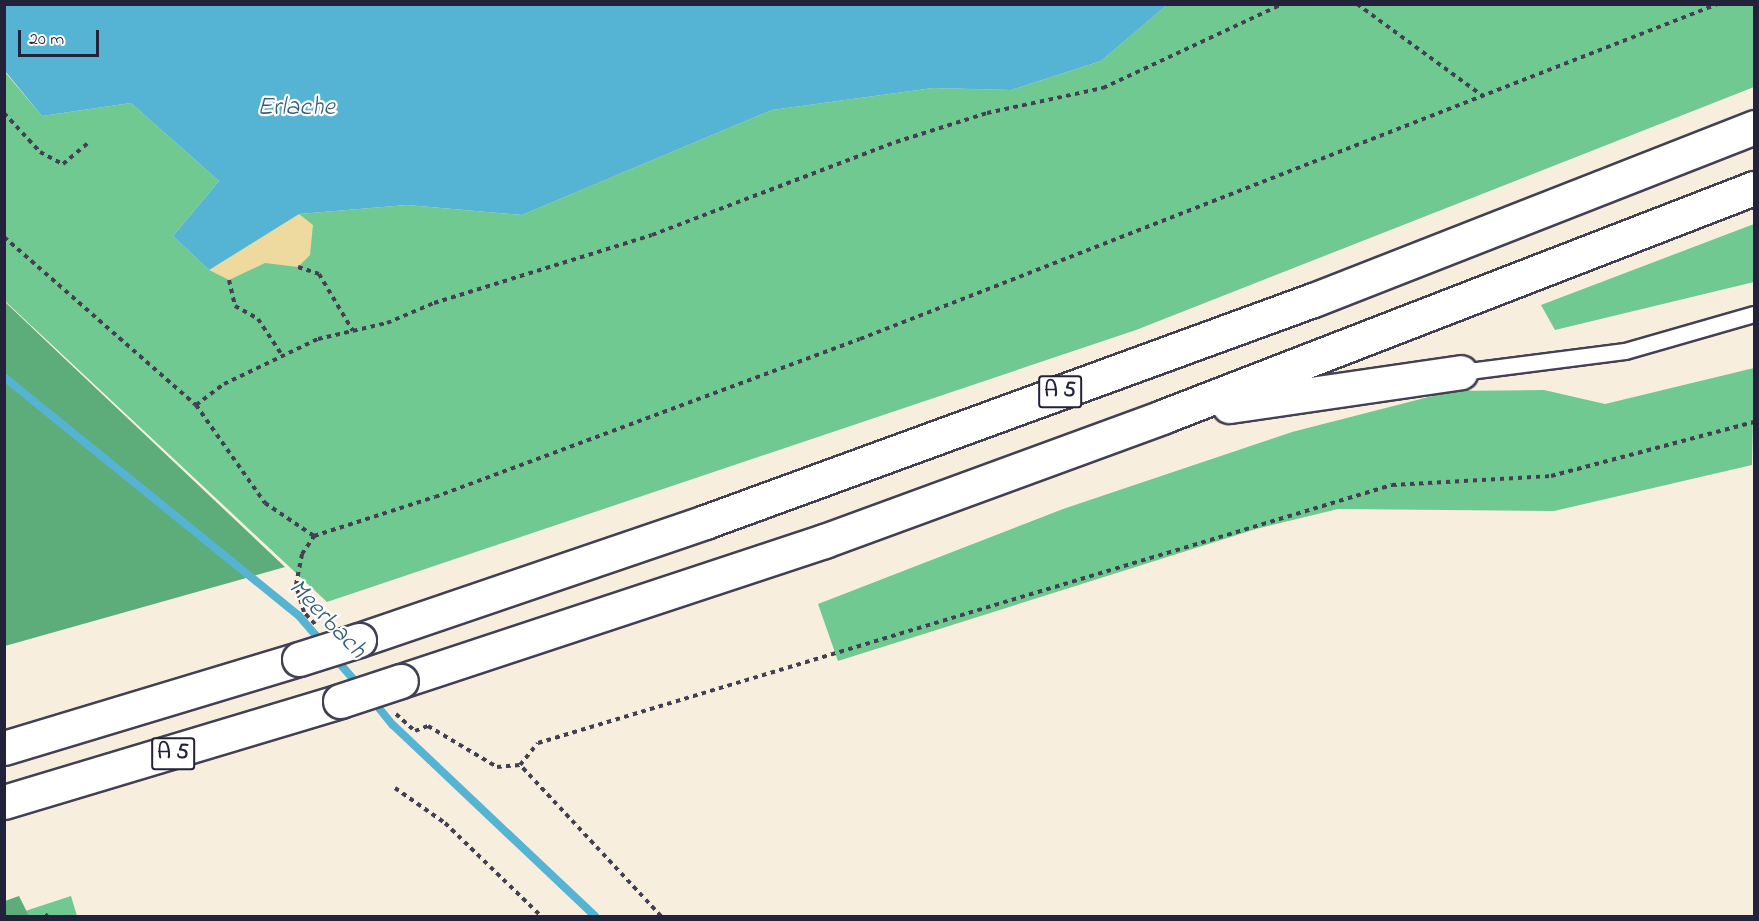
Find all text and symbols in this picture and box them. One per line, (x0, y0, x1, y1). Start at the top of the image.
scale bar (21, 18, 102, 56)
text: 20 m (29, 27, 64, 53)
water label: Erlache (257, 93, 335, 125)
road number: A 5 (1038, 373, 1082, 411)
water label: Meerbach (280, 574, 372, 666)
road number: A 5 (150, 735, 195, 773)

